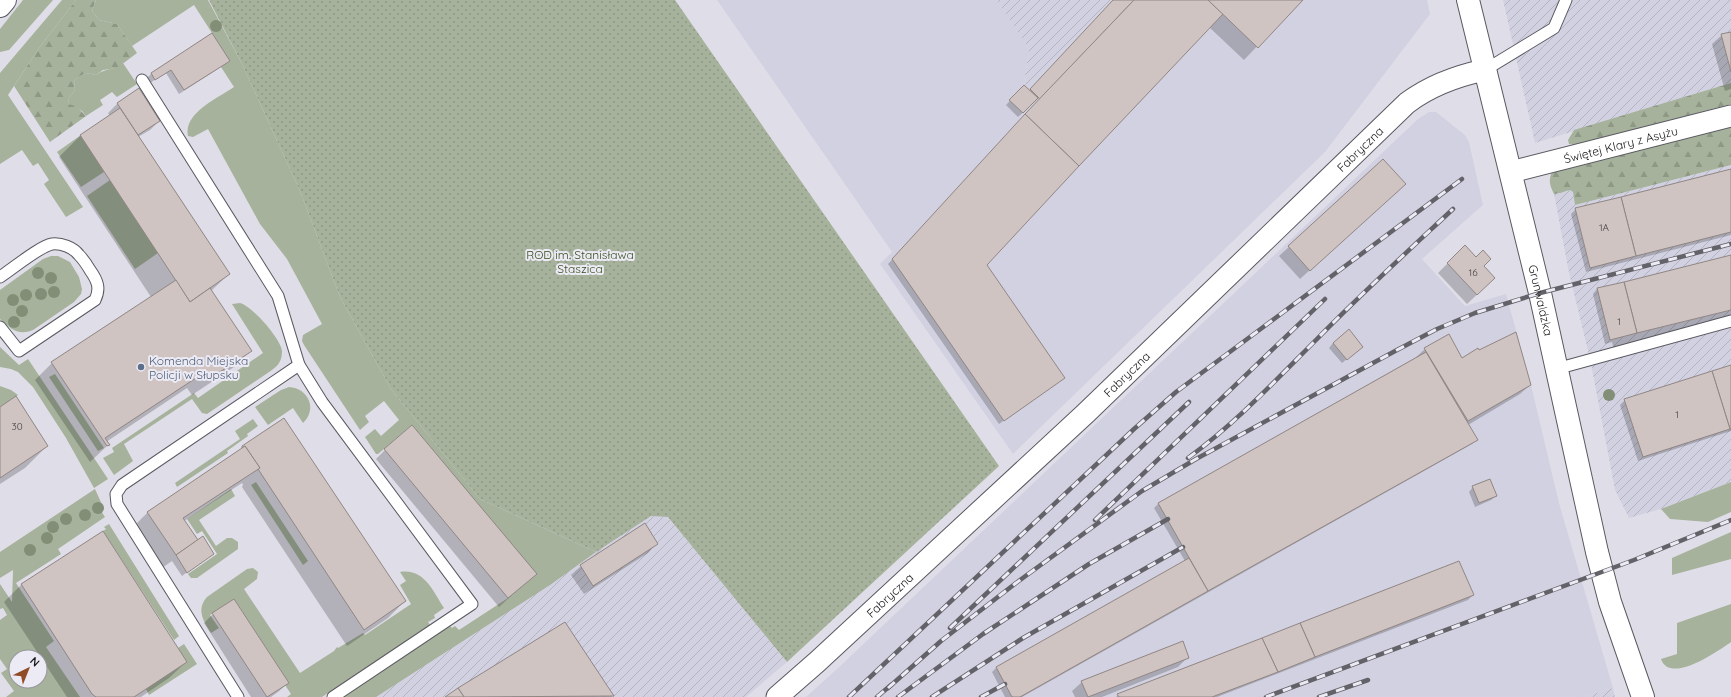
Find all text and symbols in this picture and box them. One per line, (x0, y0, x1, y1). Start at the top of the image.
street label: Świętej Klary z Asyżu (1562, 122, 1679, 166)
street label: Fabryczna (1333, 123, 1386, 175)
house number: 1A (1599, 221, 1610, 234)
park label: ROD im. Stanisława Staszica (526, 247, 634, 276)
street label: Grunwaldzka (1526, 263, 1557, 337)
house number: 16 (1468, 266, 1478, 279)
house number: 1 (1617, 315, 1621, 328)
street label: Fabryczna (1100, 348, 1153, 400)
place label: Komenda Miejska Policji w Słupsku (149, 353, 248, 382)
marker: Komenda Miejska Policji w Słupsku (136, 362, 146, 372)
house number: 1 (1675, 408, 1679, 421)
house number: 30 (11, 420, 23, 433)
street label: Fabryczna (863, 569, 916, 620)
north arrow (8, 649, 48, 689)
text: N (27, 654, 43, 670)

